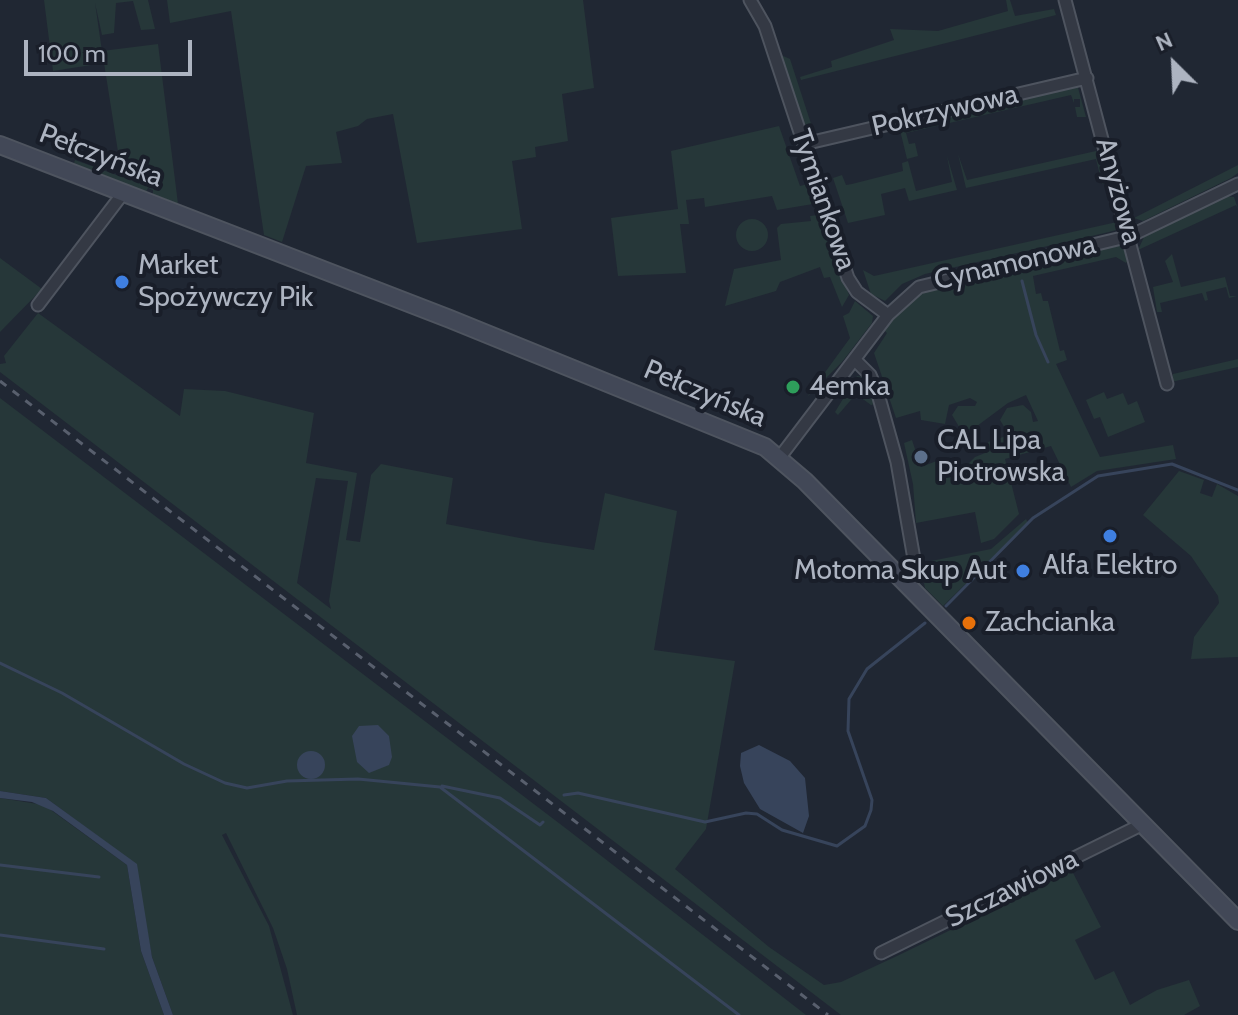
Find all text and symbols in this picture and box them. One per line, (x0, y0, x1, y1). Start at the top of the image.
scale bar (28, 24, 196, 74)
north arrow (1134, 24, 1214, 104)
text: N (1151, 26, 1177, 57)
text: 100 m (38, 39, 106, 68)
street label: Pokrzywowa (869, 78, 1021, 144)
street label: Pełczyńska (34, 117, 168, 195)
street label: Tymiankowa (783, 125, 863, 275)
street label: Anyżowa (1088, 134, 1148, 248)
street label: Cynamonowa (931, 228, 1099, 298)
place label: Market Spożywczy Pik (138, 249, 313, 315)
marker: Market Spożywczy Pik (113, 273, 131, 291)
street label: Pełczyńska (639, 353, 771, 435)
place label: 4emka (809, 370, 890, 404)
marker: 4emka (784, 378, 802, 396)
place label: CAL Lipa Piotrowska (937, 424, 1065, 490)
marker: CAL Lipa Piotrowska (912, 448, 930, 466)
marker: Alfa Elektro (1101, 527, 1119, 545)
place label: Alfa Elektro (1043, 549, 1177, 583)
place label: Motoma Skup Aut (794, 554, 1007, 588)
marker: Motoma Skup Aut (1014, 562, 1032, 580)
place label: Zachcianka (985, 606, 1115, 640)
marker: Zachcianka (960, 614, 978, 632)
street label: Szczawiowa (940, 843, 1084, 935)

